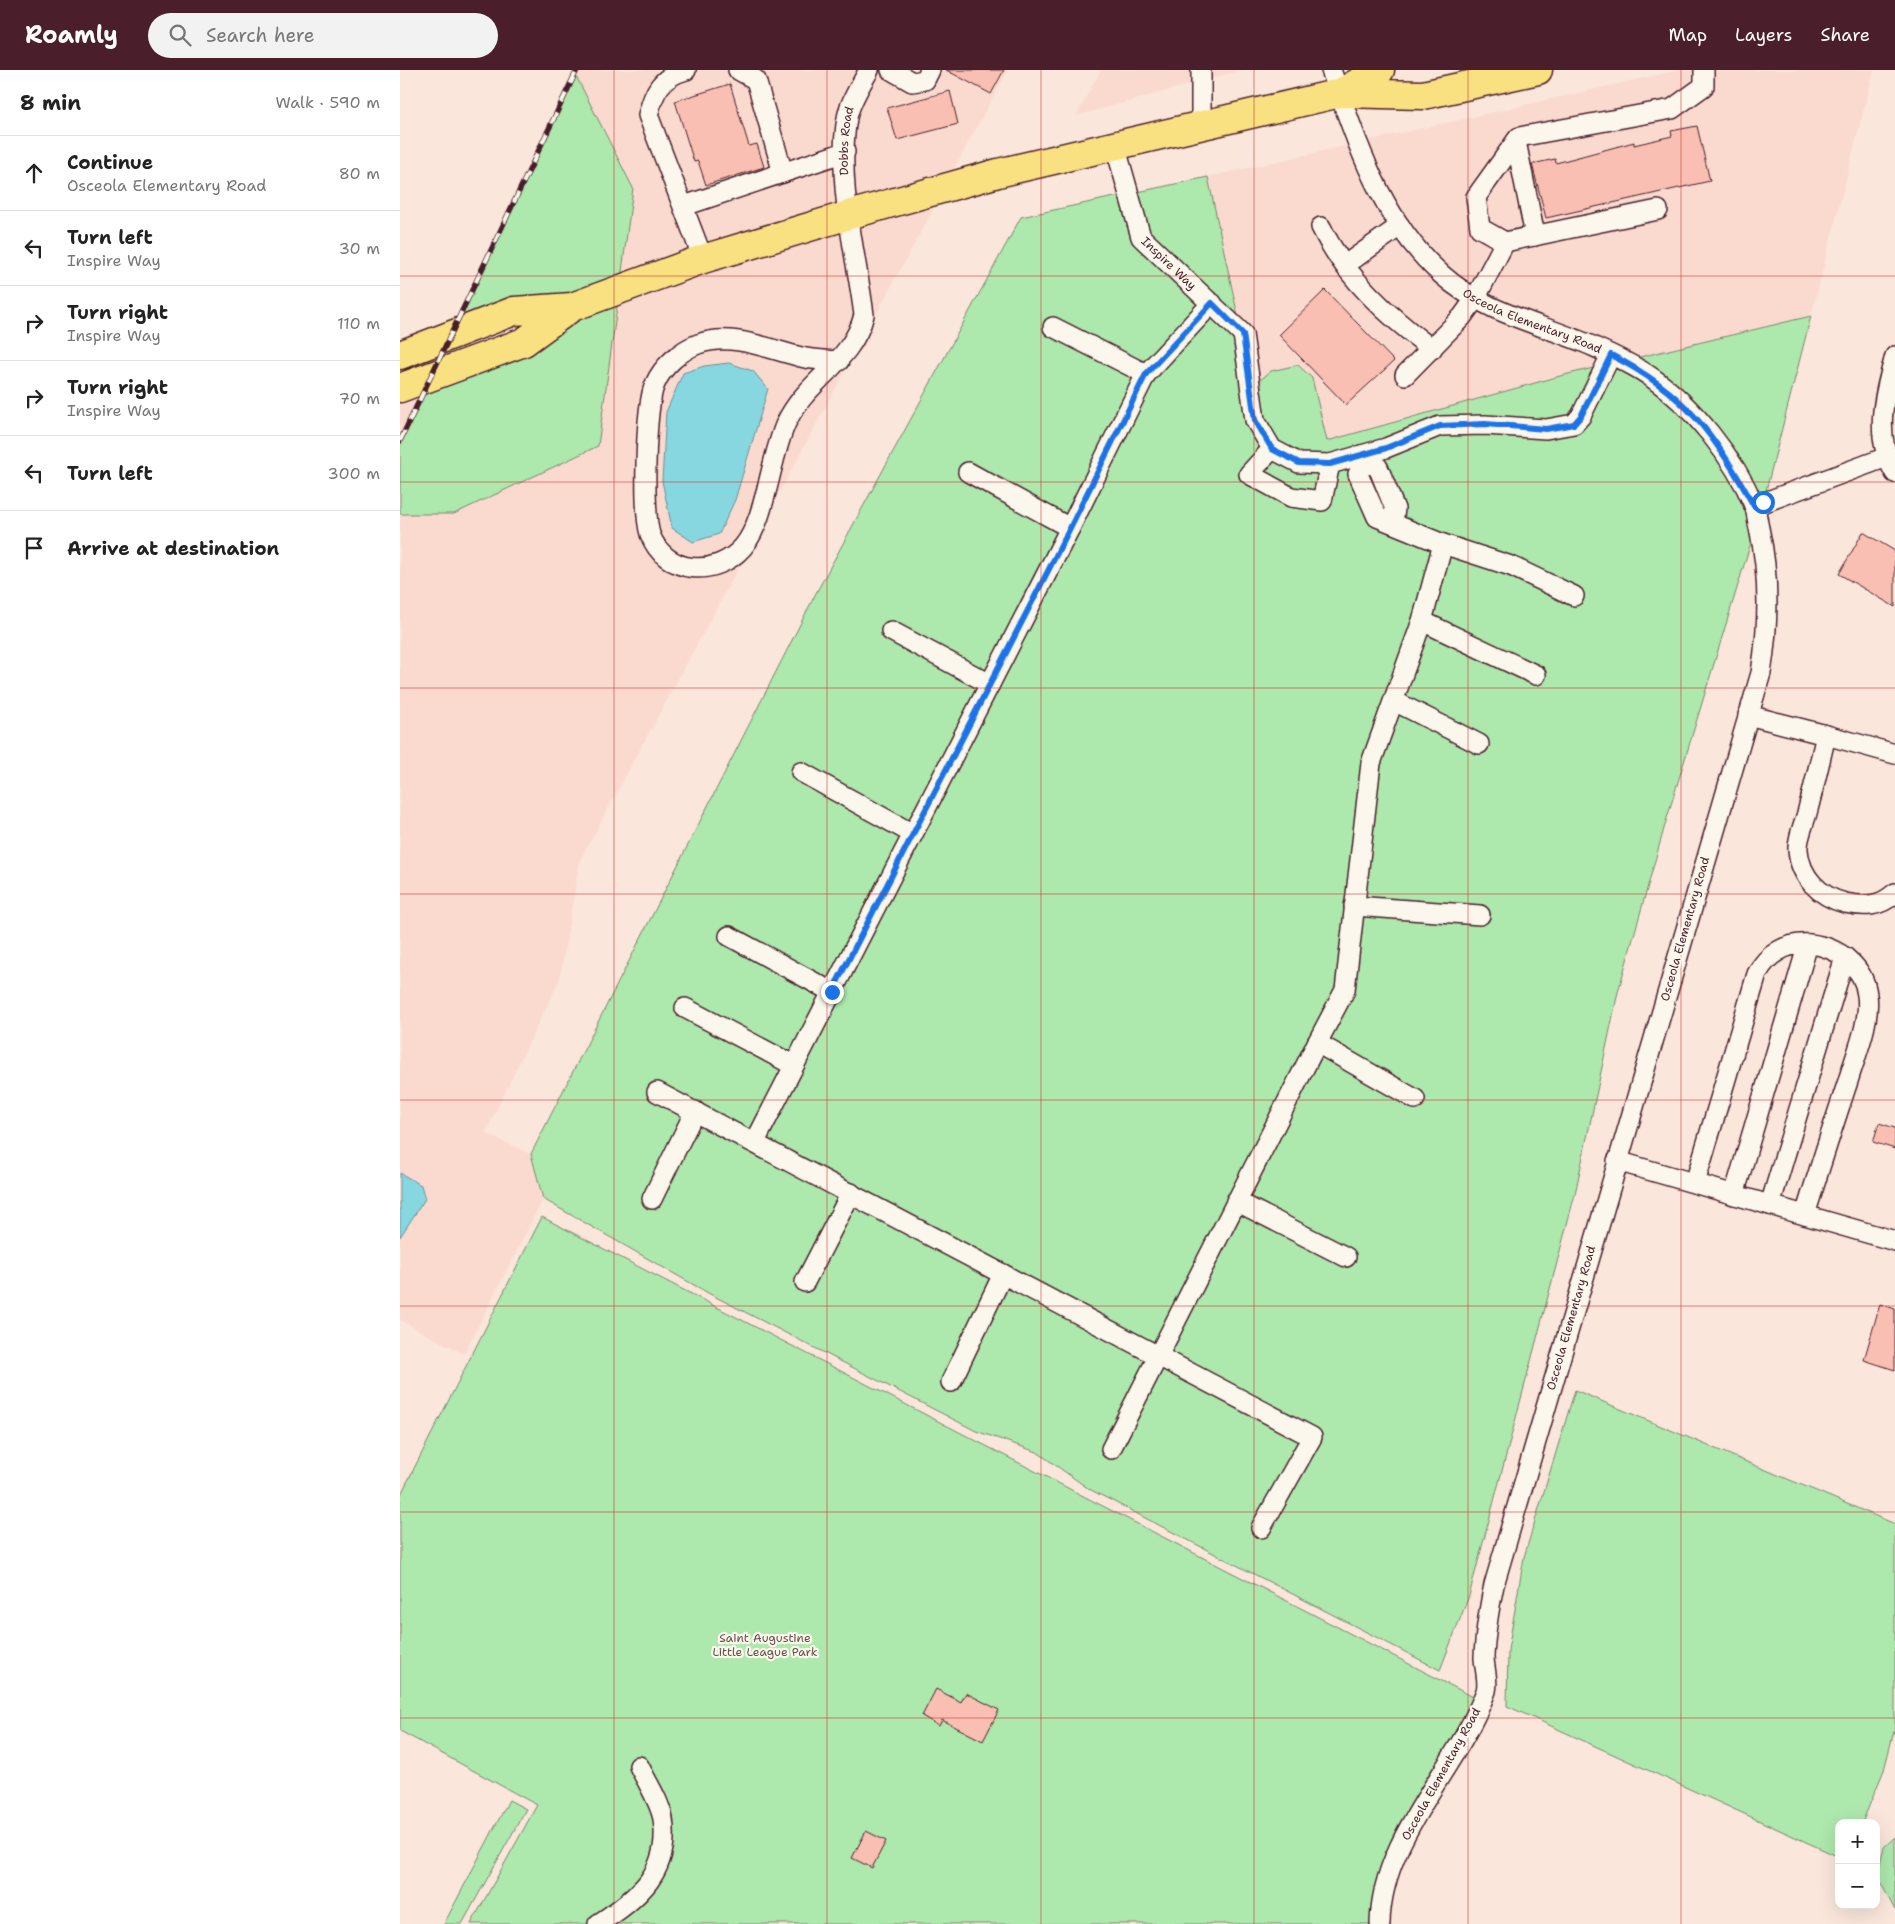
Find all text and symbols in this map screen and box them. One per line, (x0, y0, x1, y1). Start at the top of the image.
search box (148, 13, 498, 58)
text: Roamly (25, 19, 118, 51)
icon: search (166, 21, 194, 49)
text: Search here (206, 23, 315, 48)
text: Map (1669, 23, 1707, 47)
text: Layers (1735, 23, 1792, 47)
text: Share (1820, 23, 1870, 47)
text: 8 min (20, 89, 81, 117)
text: Walk · 590 m (275, 92, 380, 113)
street label: Dobbs Road (836, 104, 858, 176)
text: Continue (67, 150, 153, 175)
icon: ahead (20, 159, 48, 187)
text: 80 m (339, 163, 380, 184)
text: Osceola Elementary Road (67, 175, 266, 196)
text: Turn left (67, 225, 153, 250)
street label: Inspire Way (1138, 233, 1200, 294)
icon: left (20, 234, 48, 262)
text: 30 m (339, 238, 380, 259)
text: Inspire Way (67, 250, 161, 271)
street label: Osceola Elementary Road (1460, 285, 1605, 357)
text: Turn right (67, 300, 168, 325)
icon: right (20, 309, 48, 337)
text: 110 m (337, 313, 380, 334)
text: Inspire Way (67, 325, 161, 346)
text: Turn right (67, 375, 168, 400)
icon: right (20, 384, 48, 412)
text: 70 m (339, 388, 380, 409)
text: Inspire Way (67, 400, 161, 421)
icon: left (20, 459, 48, 487)
text: Turn left (67, 461, 153, 486)
text: 300 m (328, 463, 380, 484)
route start (1752, 491, 1775, 514)
icon: arrive (20, 534, 48, 562)
text: Arrive at destination (67, 536, 279, 561)
street label: Osceola Elementary Road (1657, 855, 1713, 1003)
route end (821, 981, 844, 1004)
street label: Osceola Elementary Road (1543, 1244, 1599, 1392)
park label: Saint Augustine Little League Park (712, 1630, 818, 1660)
street label: Osceola Elementary Road (1398, 1704, 1484, 1843)
map controls (1835, 1819, 1880, 1909)
button: + (1835, 1819, 1880, 1864)
button: − (1835, 1864, 1880, 1909)

